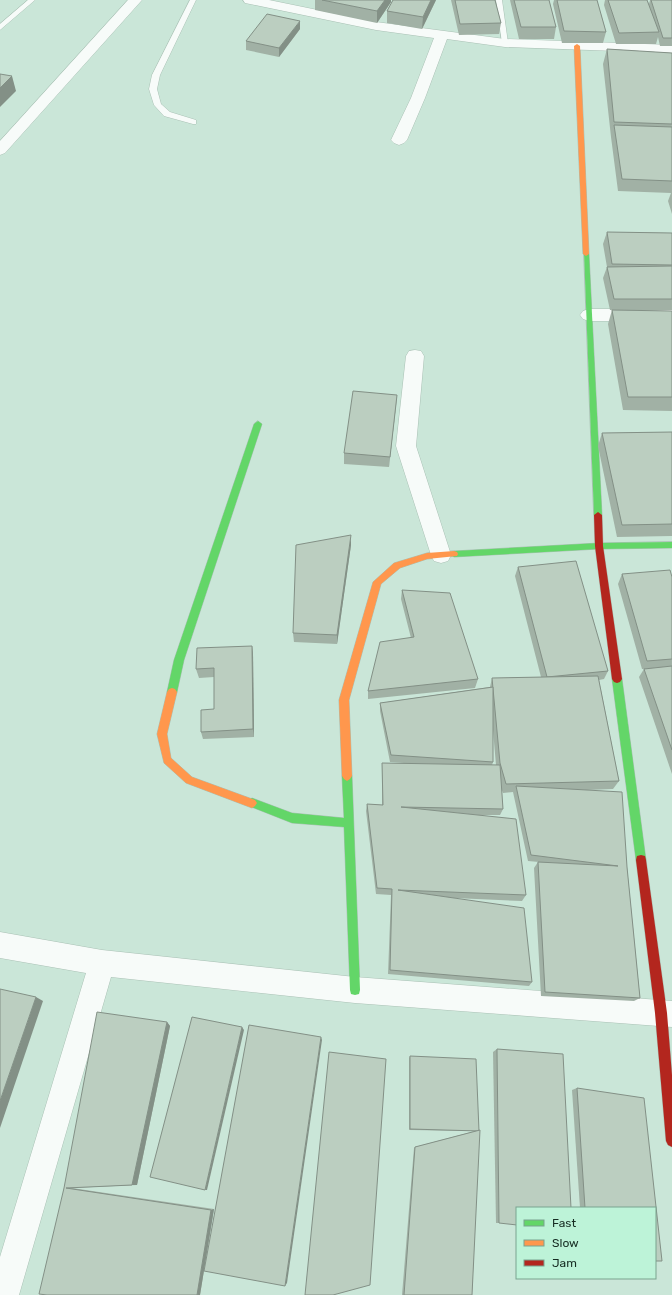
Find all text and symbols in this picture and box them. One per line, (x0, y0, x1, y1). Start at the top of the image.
legend (516, 1207, 656, 1279)
text: Fast (552, 1216, 576, 1230)
text: Slow (552, 1236, 579, 1250)
text: Jam (552, 1256, 577, 1270)

